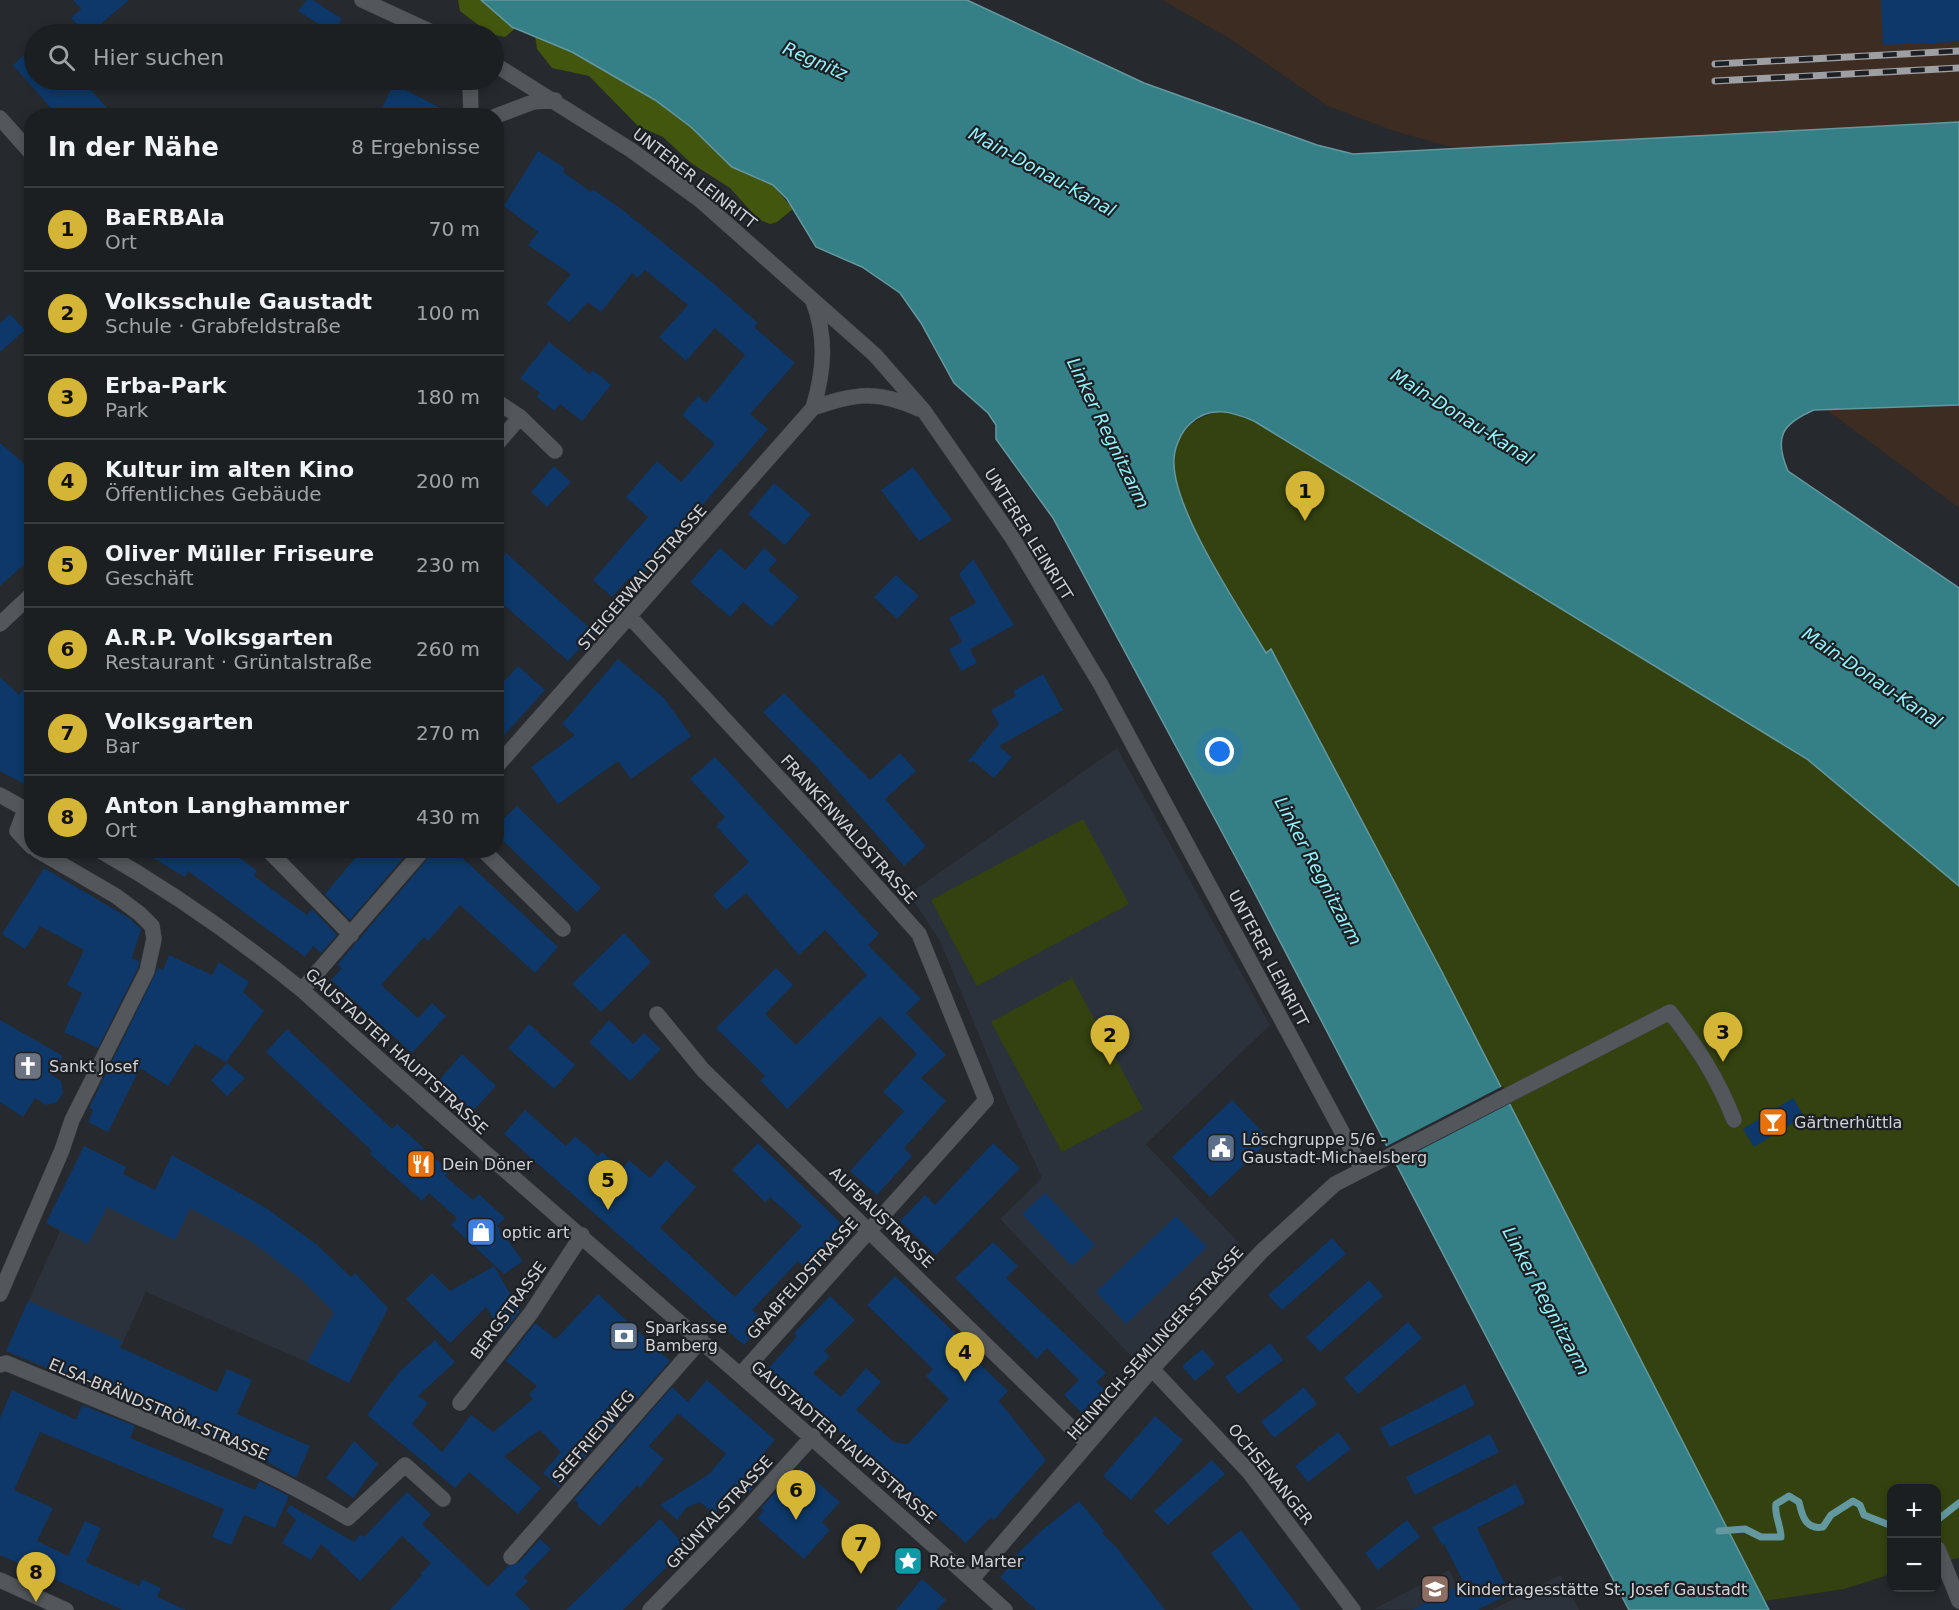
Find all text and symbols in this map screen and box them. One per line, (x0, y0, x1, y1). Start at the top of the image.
search box (24, 24, 504, 90)
water label: Regnitz (780, 37, 851, 84)
icon: search (45, 41, 78, 74)
text: Hier suchen (93, 45, 224, 70)
water label: Main-Donau-Kanal (965, 123, 1119, 221)
street label: UNTERER LEINRITT (629, 124, 761, 233)
text: In der Nähe (48, 132, 219, 162)
text: 8 Ergebnisse (351, 135, 480, 159)
text: BaERBAla (105, 205, 225, 230)
text: 1 (61, 217, 74, 241)
text: 70 m (429, 217, 480, 241)
text: Ort (105, 230, 137, 254)
text: Volksschule Gaustadt (105, 289, 372, 314)
text: 2 (61, 301, 74, 325)
text: 100 m (416, 301, 480, 325)
text: Schule · Grabfeldstraße (105, 314, 341, 338)
water label: Linker Regnitzarm (1063, 354, 1154, 512)
water label: Main-Donau-Kanal (1387, 364, 1538, 469)
text: Erba-Park (105, 373, 226, 398)
text: 3 (61, 385, 74, 409)
text: 180 m (416, 385, 480, 409)
text: Park (105, 398, 148, 422)
text: Kultur im alten Kino (105, 457, 354, 482)
street label: UNTERER LEINRITT (980, 465, 1077, 604)
text: 4 (61, 469, 74, 493)
text: 200 m (416, 469, 480, 493)
pin: 1 (1286, 472, 1324, 521)
text: Öffentliches Gebäude (105, 482, 322, 506)
street label: STEIGERWALDSTRASSE (574, 501, 711, 654)
text: Oliver Müller Friseure (105, 541, 374, 566)
text: 5 (61, 553, 74, 577)
text: 230 m (416, 553, 480, 577)
text: Geschäft (105, 566, 194, 590)
water label: Main-Donau-Kanal (1798, 623, 1946, 732)
text: A.R.P. Volksgarten (105, 625, 333, 650)
text: 6 (61, 637, 74, 661)
text: 260 m (416, 637, 480, 661)
text: Restaurant · Grüntalstraße (105, 650, 372, 674)
text: Volksgarten (105, 709, 254, 734)
text: 7 (61, 721, 74, 745)
text: 270 m (416, 721, 480, 745)
text: Bar (105, 734, 139, 758)
your location (1205, 737, 1234, 766)
street label: FRANKENWALDSTRASSE (777, 751, 921, 908)
text: Anton Langhammer (105, 793, 349, 818)
water label: Linker Regnitzarm (1270, 793, 1366, 949)
text: 8 (61, 805, 74, 829)
text: 430 m (416, 805, 480, 829)
text: Ort (105, 818, 137, 842)
street label: UNTERER LEINRITT (1225, 887, 1313, 1030)
street label: GAUSTADTER HAUPTSTRASSE (302, 964, 492, 1138)
pin: 3 (1704, 1012, 1742, 1062)
pin: 2 (1090, 1016, 1130, 1065)
church icon: Sankt Josef (12, 1050, 44, 1082)
place label: Sankt Josef (49, 1057, 138, 1076)
bar icon: Gärtnerhüttla (1757, 1106, 1789, 1138)
place label: Gärtnerhüttla (1794, 1113, 1902, 1132)
place label: Löschgruppe 5/6 - Gaustadt-Michaelsberg (1242, 1130, 1427, 1167)
public building icon: Löschgruppe 5/6 - Gaustadt-Michaelsberg (1205, 1132, 1237, 1164)
restaurant icon: Dein Döner (405, 1148, 437, 1180)
place label: Dein Döner (442, 1155, 533, 1174)
pin: 5 (588, 1160, 628, 1210)
street label: AUFBAUSTRASSE (826, 1163, 938, 1272)
street label: GRABFELDSTRASSE (743, 1214, 862, 1343)
shop icon: optic art (465, 1216, 497, 1248)
place label: optic art (502, 1223, 569, 1242)
water label: Linker Regnitzarm (1498, 1223, 1594, 1379)
street label: HEINRICH-SEMLINGER-STRASSE (1063, 1243, 1247, 1444)
street label: BERGSTRASSE (467, 1258, 550, 1363)
place label: Sparkasse Bamberg (645, 1318, 727, 1355)
bank icon: Sparkasse Bamberg (608, 1320, 640, 1352)
pin: 4 (946, 1332, 984, 1382)
street label: ELSA-BRÄNDSTRÖM-STRASSE (46, 1354, 272, 1464)
street label: GAUSTADTER HAUPTSTRASSE (747, 1357, 940, 1528)
street label: SEEFRIEDWEG (548, 1386, 639, 1486)
street label: OCHSENANGER (1224, 1420, 1317, 1529)
street label: GRÜNTALSTRASSE (662, 1452, 777, 1573)
pin: 6 (776, 1470, 816, 1520)
map controls (1887, 1484, 1941, 1592)
button: + (1887, 1484, 1941, 1538)
pin: 7 (842, 1524, 880, 1574)
button: − (1887, 1538, 1941, 1592)
place icon: Rote Marter (892, 1545, 924, 1577)
pin: 8 (16, 1552, 56, 1602)
place label: Rote Marter (929, 1552, 1024, 1571)
school or university icon: Kindertagesstätte St. Josef Gaustadt (1419, 1573, 1451, 1605)
place label: Kindertagesstätte St. Josef Gaustadt (1456, 1580, 1747, 1599)

